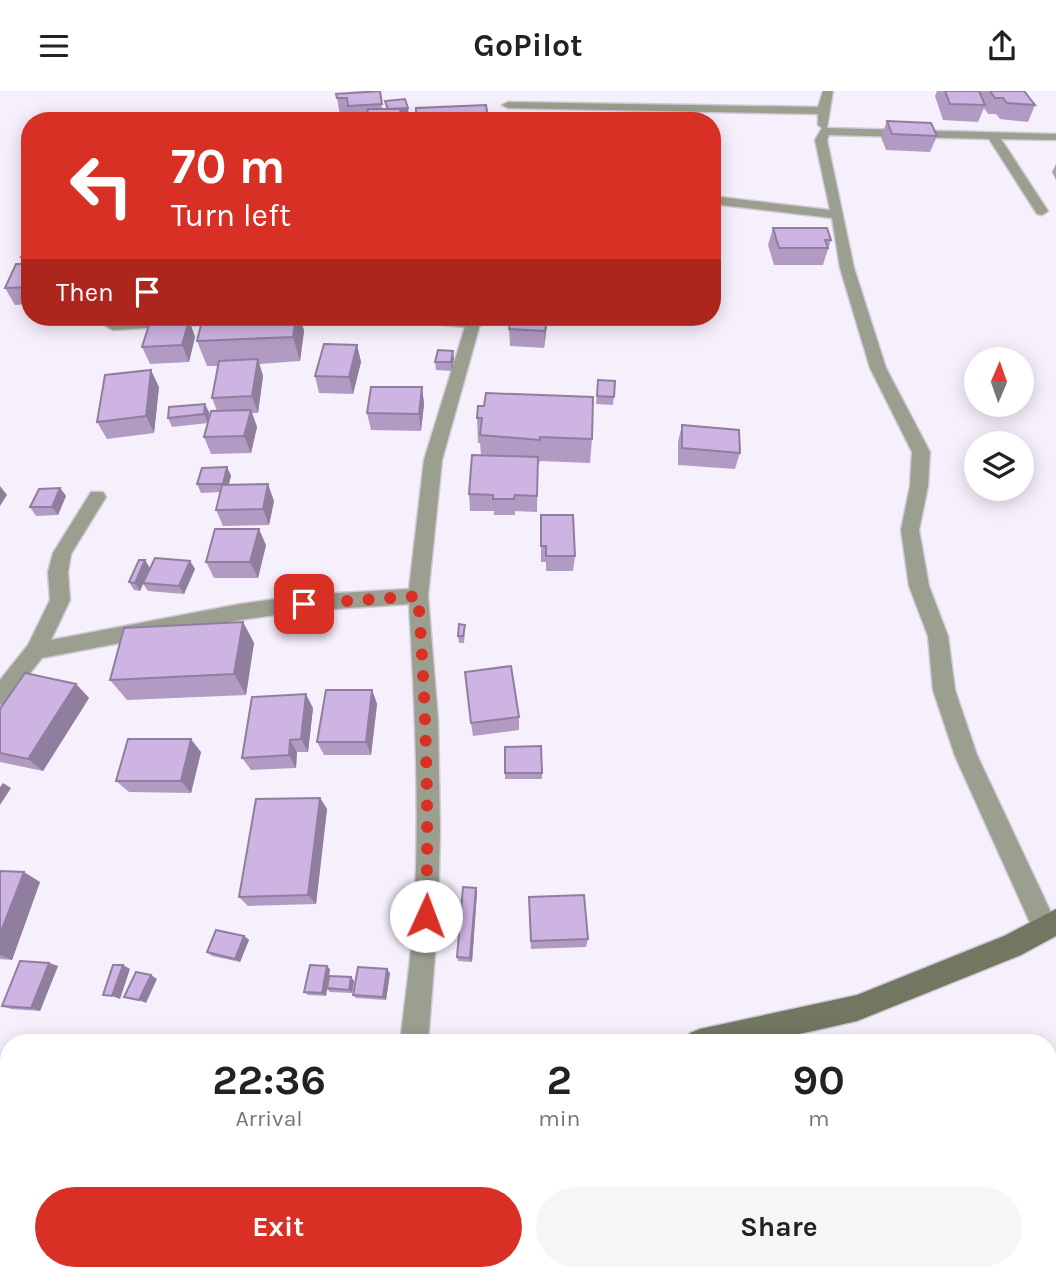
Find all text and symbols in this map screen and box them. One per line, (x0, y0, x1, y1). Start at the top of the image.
icon: menu (35, 27, 73, 65)
text: GoPilot (473, 27, 583, 64)
icon: share (983, 27, 1021, 65)
text: 70 m (171, 138, 285, 195)
icon: left (56, 140, 147, 231)
text: Turn left (171, 197, 291, 234)
icon: arrive (128, 273, 166, 311)
text: Then (56, 277, 114, 308)
north arrow (964, 347, 1034, 417)
map controls (964, 347, 1034, 501)
button: layers (964, 431, 1034, 501)
pin (274, 574, 334, 634)
icon: arrive (285, 585, 323, 623)
position arrow (389, 879, 463, 953)
text: 22:36 (212, 1055, 326, 1105)
text: 2 (547, 1055, 572, 1105)
text: 90 (793, 1055, 845, 1105)
text: Arrival (235, 1105, 303, 1132)
text: min (538, 1105, 580, 1132)
text: m (808, 1105, 829, 1132)
button: Exit (35, 1187, 522, 1267)
button: Share (536, 1187, 1022, 1267)

